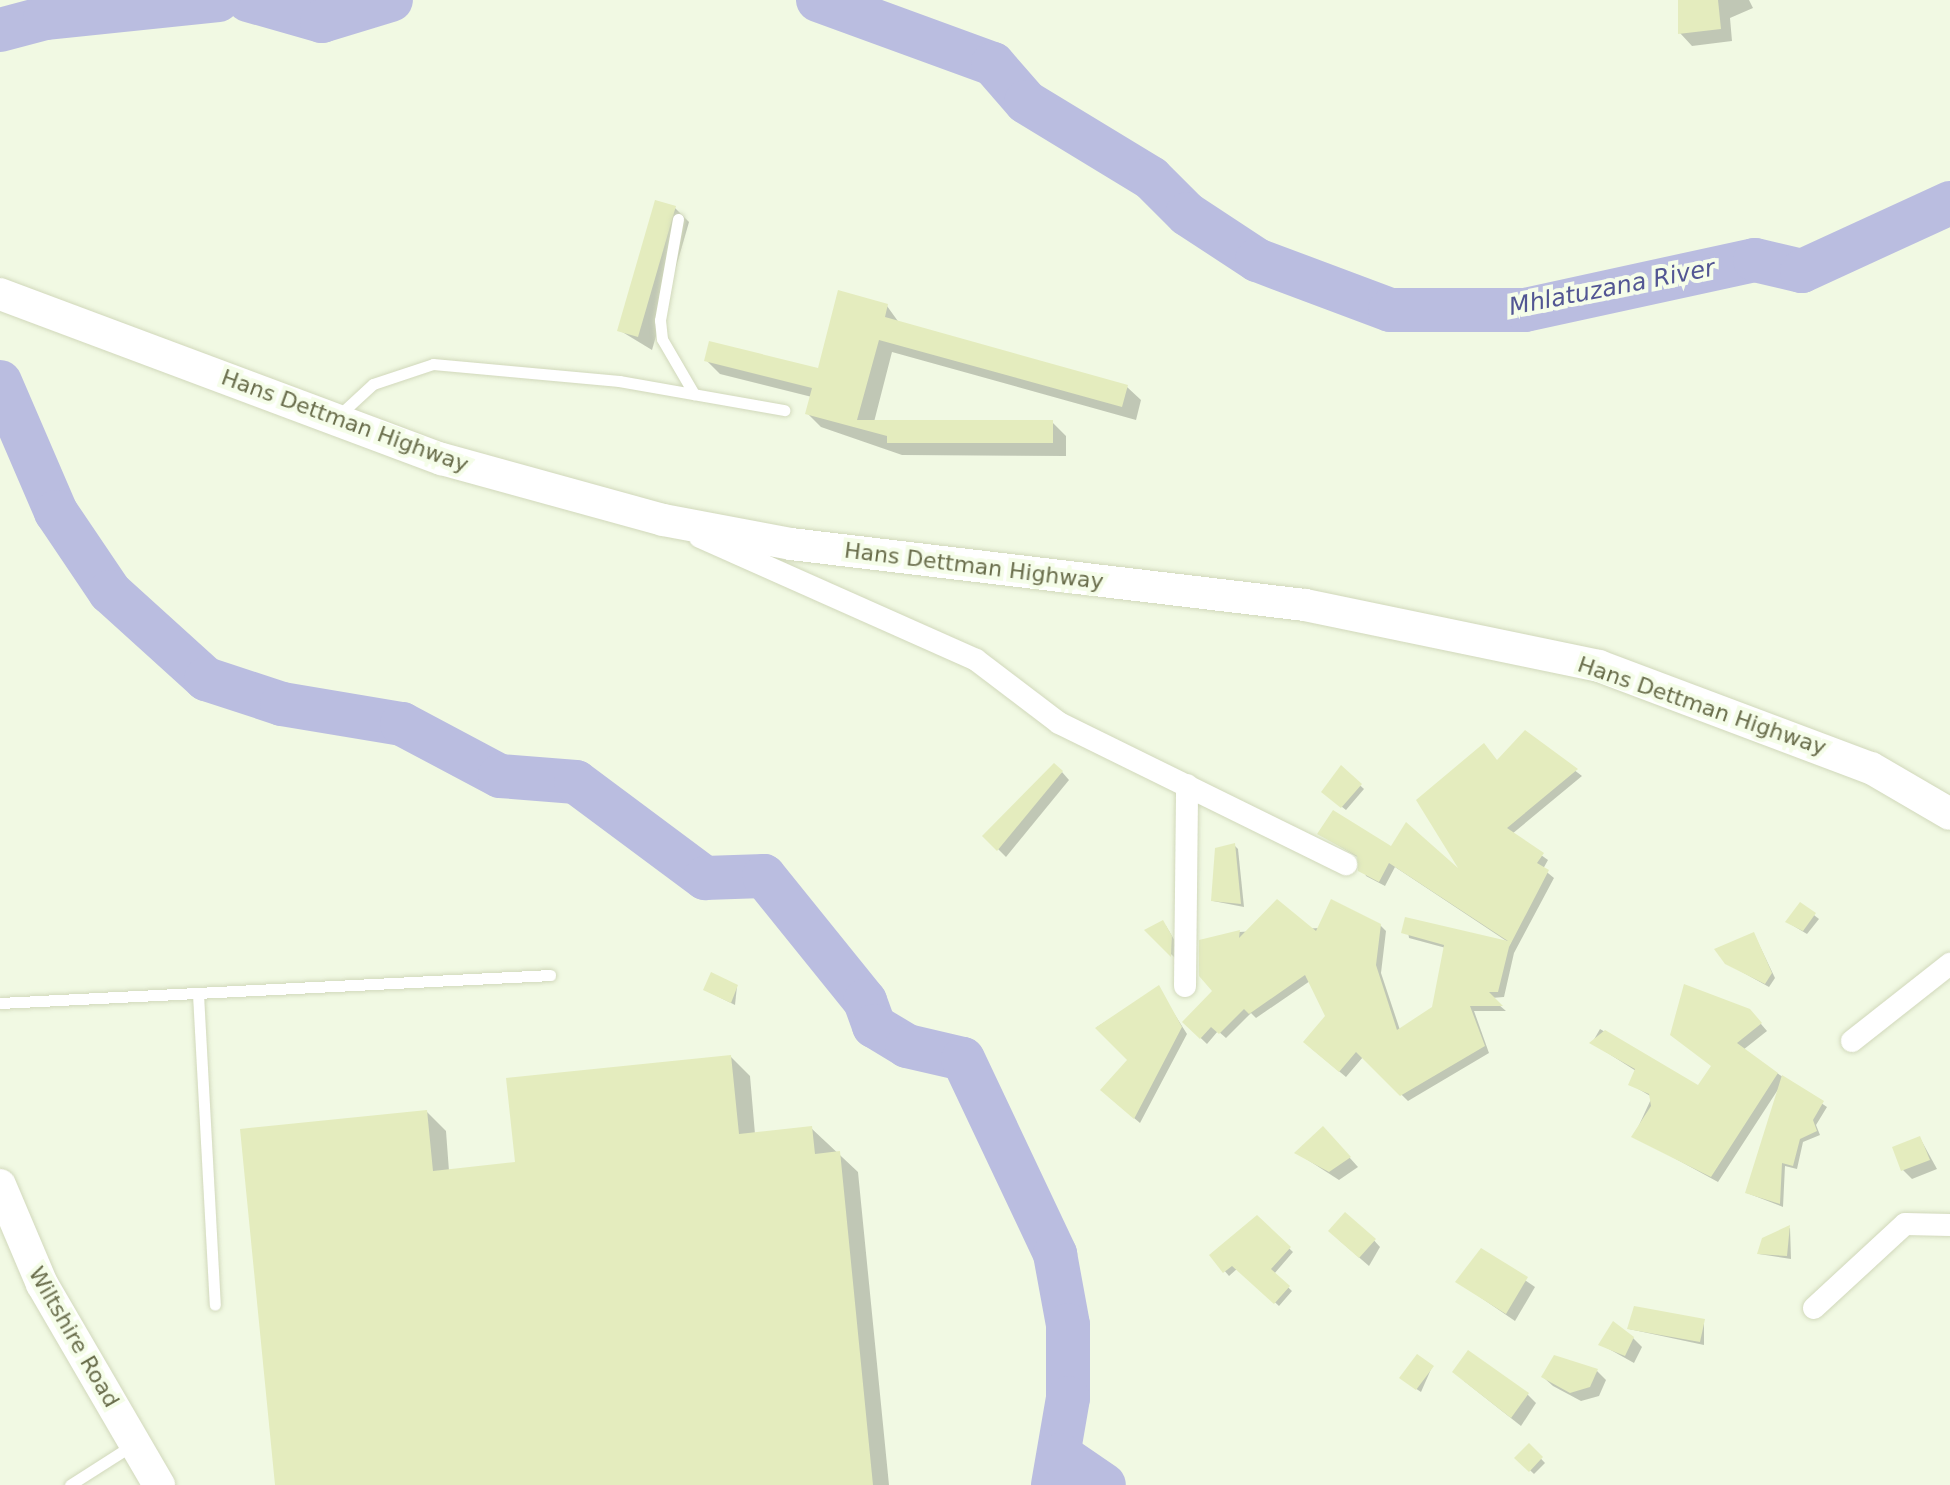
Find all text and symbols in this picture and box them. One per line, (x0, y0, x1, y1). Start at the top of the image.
water label: Mhlatuzana River (1507, 254, 1717, 322)
street label: Hans Dettman Highway (218, 364, 472, 478)
street label: Hans Dettman Highway (843, 537, 1105, 595)
street label: Hans Dettman Highway (1574, 651, 1830, 761)
street label: Wiltshire Road (23, 1262, 125, 1412)

